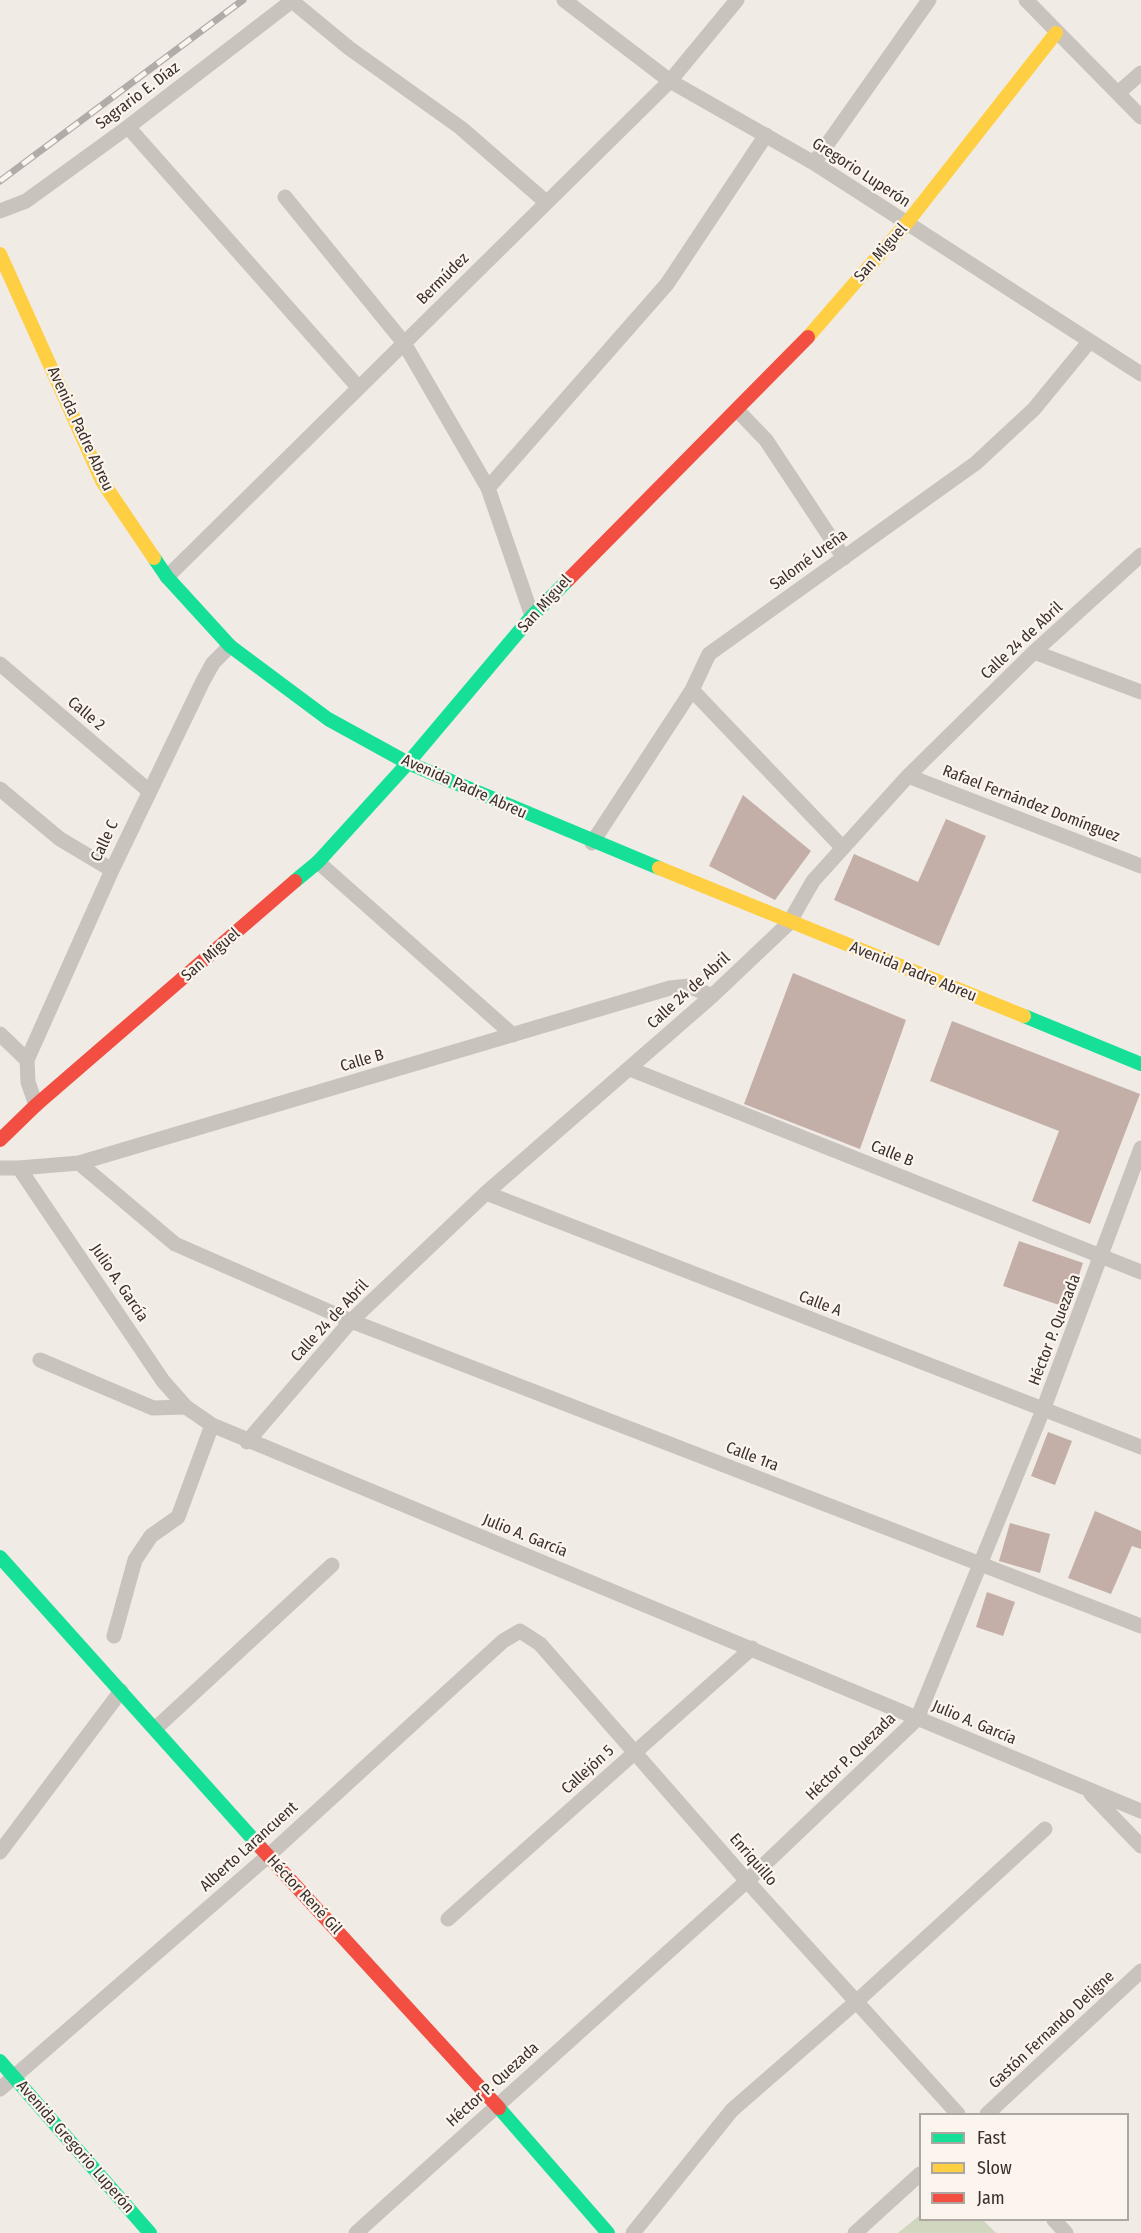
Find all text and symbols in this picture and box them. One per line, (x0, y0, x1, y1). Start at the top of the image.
street label: Sagrario E. Díaz (92, 58, 184, 134)
street label: Gregorio Luperón (808, 134, 914, 212)
street label: San Miguel (850, 220, 912, 286)
street label: Bermúdez (413, 249, 473, 309)
street label: Avenida Padre Abreu (43, 364, 117, 494)
street label: Salomé Ureña (767, 526, 851, 594)
street label: San Miguel (514, 571, 576, 637)
street label: Calle 24 de Abril (977, 598, 1067, 684)
street label: Calle 2 (63, 693, 109, 735)
street label: Avenida Padre Abreu (398, 751, 530, 823)
street label: Rafael Fernández Domínguez (940, 761, 1122, 847)
street label: Calle C (87, 817, 123, 865)
street label: San Miguel (178, 924, 244, 986)
street label: Avenida Padre Abreu (847, 938, 979, 1006)
street label: Calle 24 de Abril (644, 949, 734, 1033)
street label: Calle B (338, 1046, 386, 1076)
street label: Calle B (868, 1137, 916, 1171)
street label: Julio A. García (86, 1240, 152, 1326)
street label: Héctor P. Quezada (1025, 1272, 1085, 1388)
street label: Calle 24 de Abril (287, 1276, 373, 1366)
street label: Calle A (796, 1287, 844, 1321)
street label: Calle 1ra (723, 1438, 781, 1476)
street label: Julio A. García (480, 1510, 570, 1562)
street label: Julio A. García (929, 1697, 1019, 1749)
street label: Héctor P. Quezada (802, 1709, 900, 1805)
street label: Callejón 5 (558, 1741, 618, 1799)
street label: Alberto Larancuent (196, 1798, 302, 1896)
street label: Enriquillo (725, 1830, 781, 1890)
street label: Héctor René Gil (263, 1851, 345, 1939)
street label: Gastón Fernando Deligne (985, 1967, 1119, 2093)
street label: Héctor P. Quezada (443, 2039, 543, 2131)
street label: Avenida Gregorio Luperón (12, 2077, 138, 2217)
legend (919, 2113, 1129, 2221)
text: Fast (977, 2127, 1006, 2149)
text: Slow (977, 2157, 1012, 2179)
text: Jam (977, 2187, 1005, 2209)

